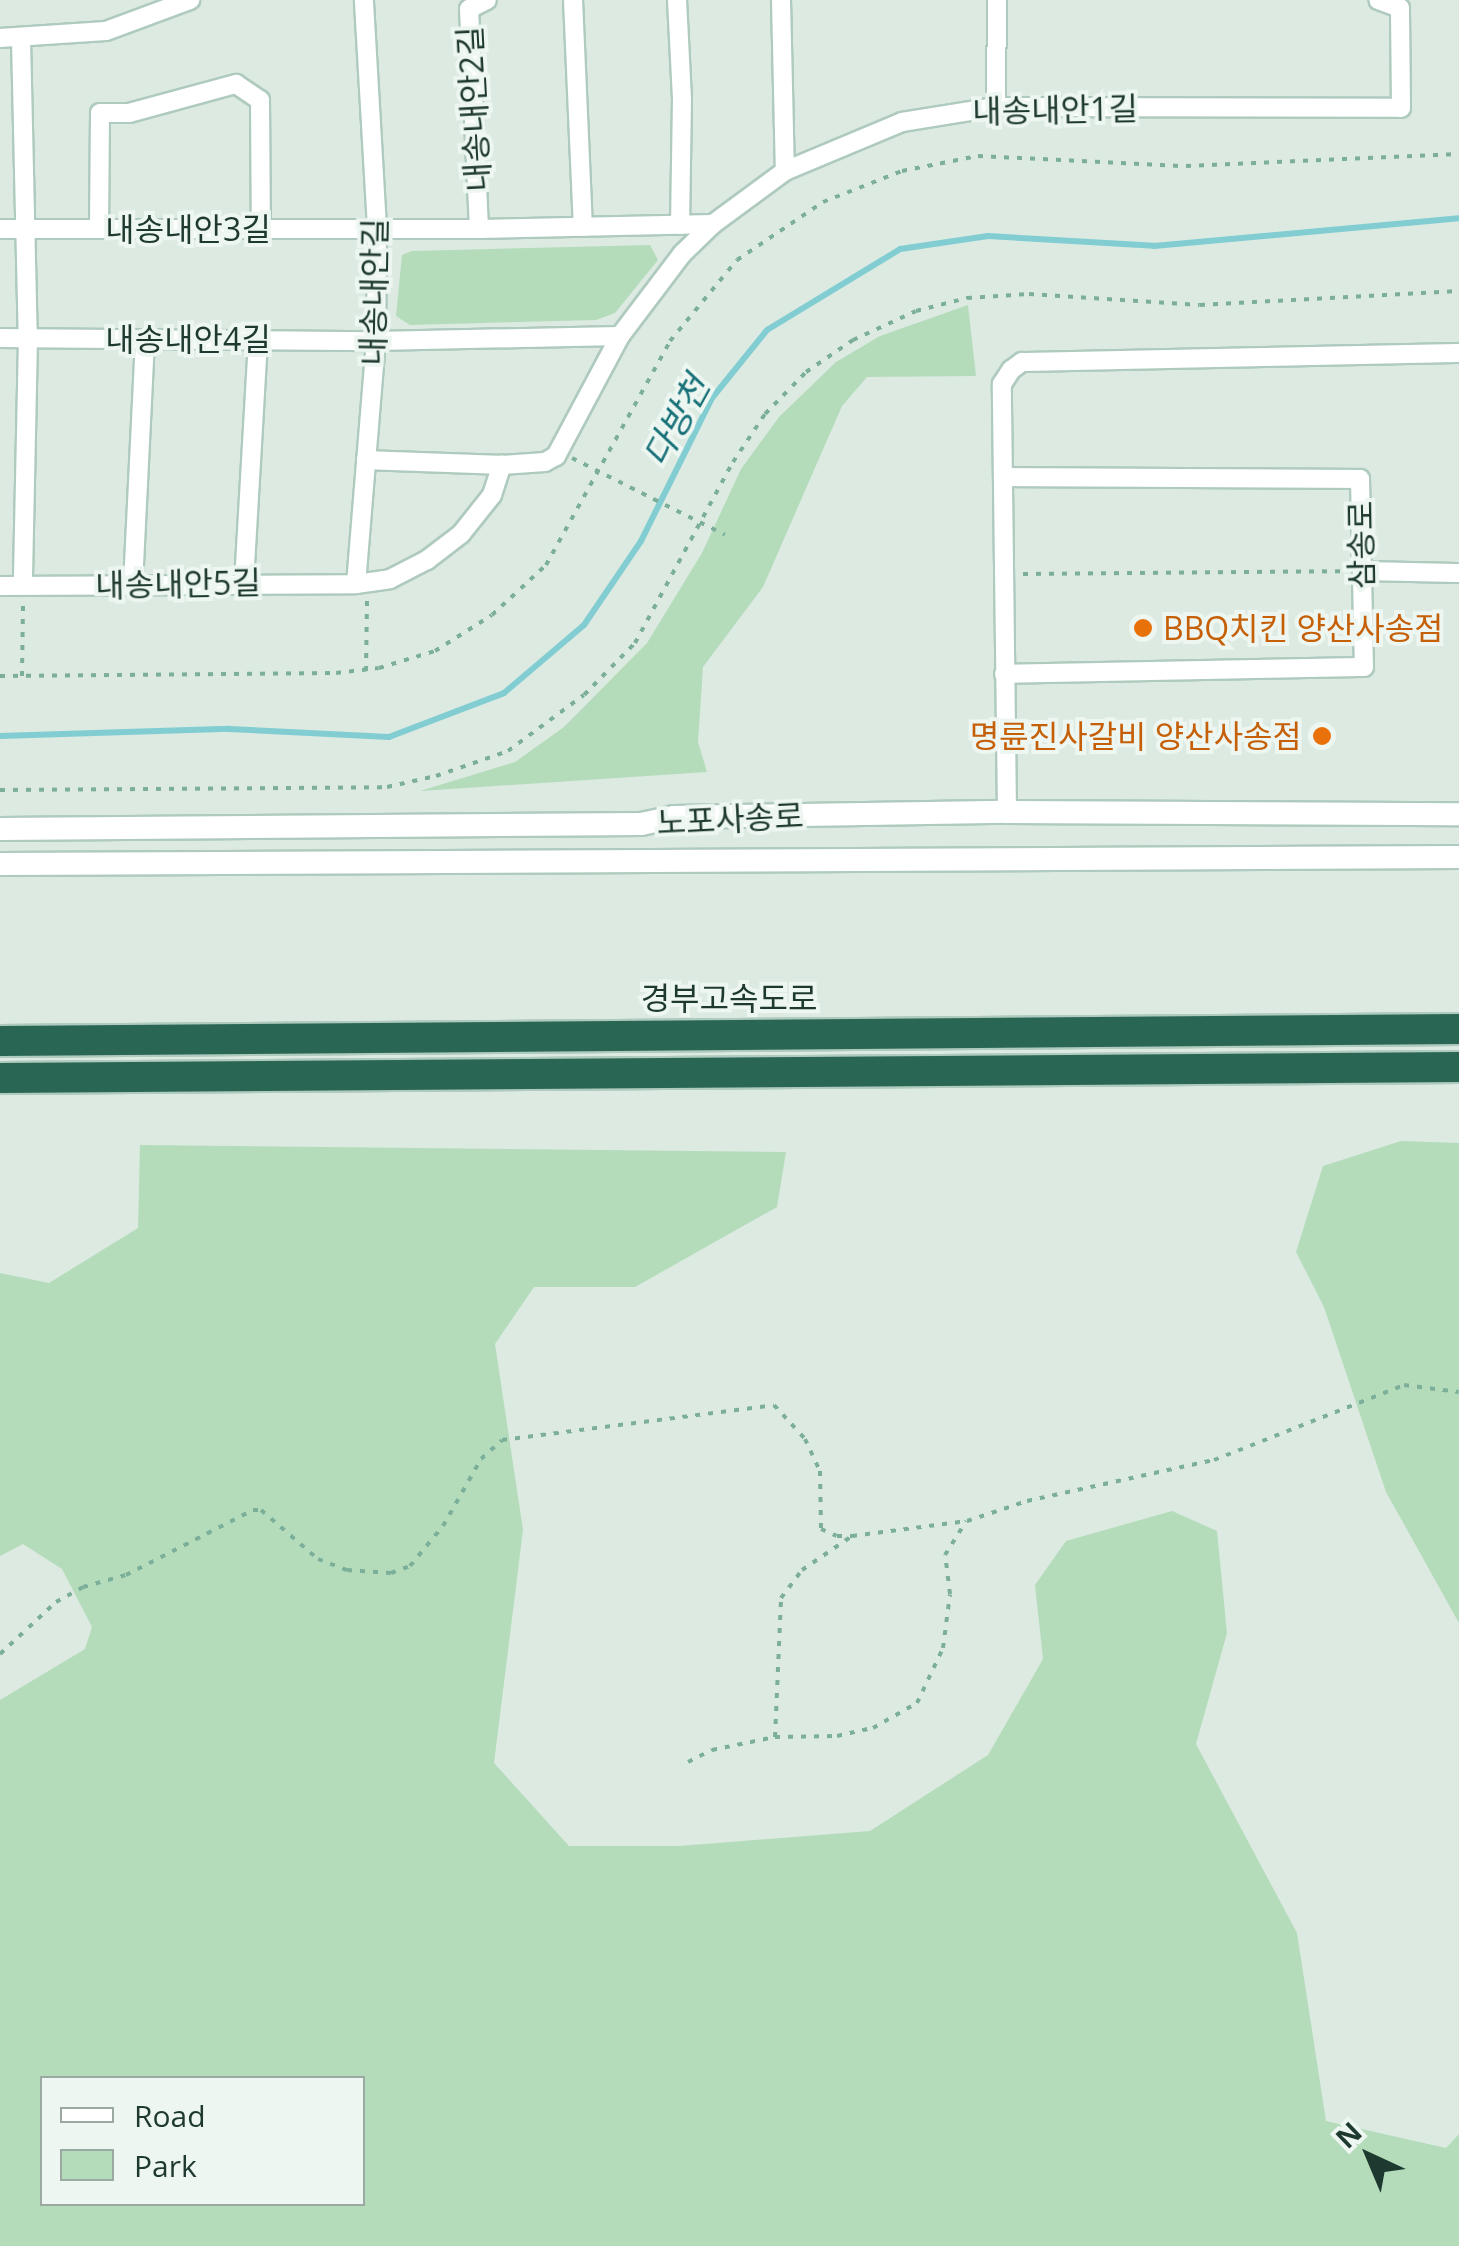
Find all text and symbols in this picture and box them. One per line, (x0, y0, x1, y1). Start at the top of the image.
street label: 내송내안2길 (450, 25, 498, 193)
street label: 내송내안1길 (972, 89, 1138, 131)
street label: 내송내안3길 (105, 210, 271, 248)
street label: 내송내안길 (354, 218, 394, 366)
street label: 내송내안4길 (105, 320, 271, 358)
water label: 다방천 (634, 369, 718, 473)
street label: 삼송로 (1341, 501, 1381, 589)
street label: 내송내안5길 (95, 563, 261, 605)
place label: BBQ치킨 양산사송점 (1163, 609, 1444, 647)
marker: BBQ치킨 양산사송점 (1132, 617, 1154, 639)
place label: 명륜진사갈비 양산사송점 (970, 717, 1302, 755)
marker: 명륜진사갈비 양산사송점 (1311, 725, 1333, 747)
street label: 노포사송로 (655, 796, 805, 842)
street label: 경부고속도로 (641, 979, 817, 1017)
legend (40, 2076, 365, 2206)
text: Road (134, 2095, 206, 2136)
north arrow (1319, 2106, 1419, 2206)
text: N (1327, 2113, 1370, 2156)
text: Park (134, 2145, 197, 2186)

